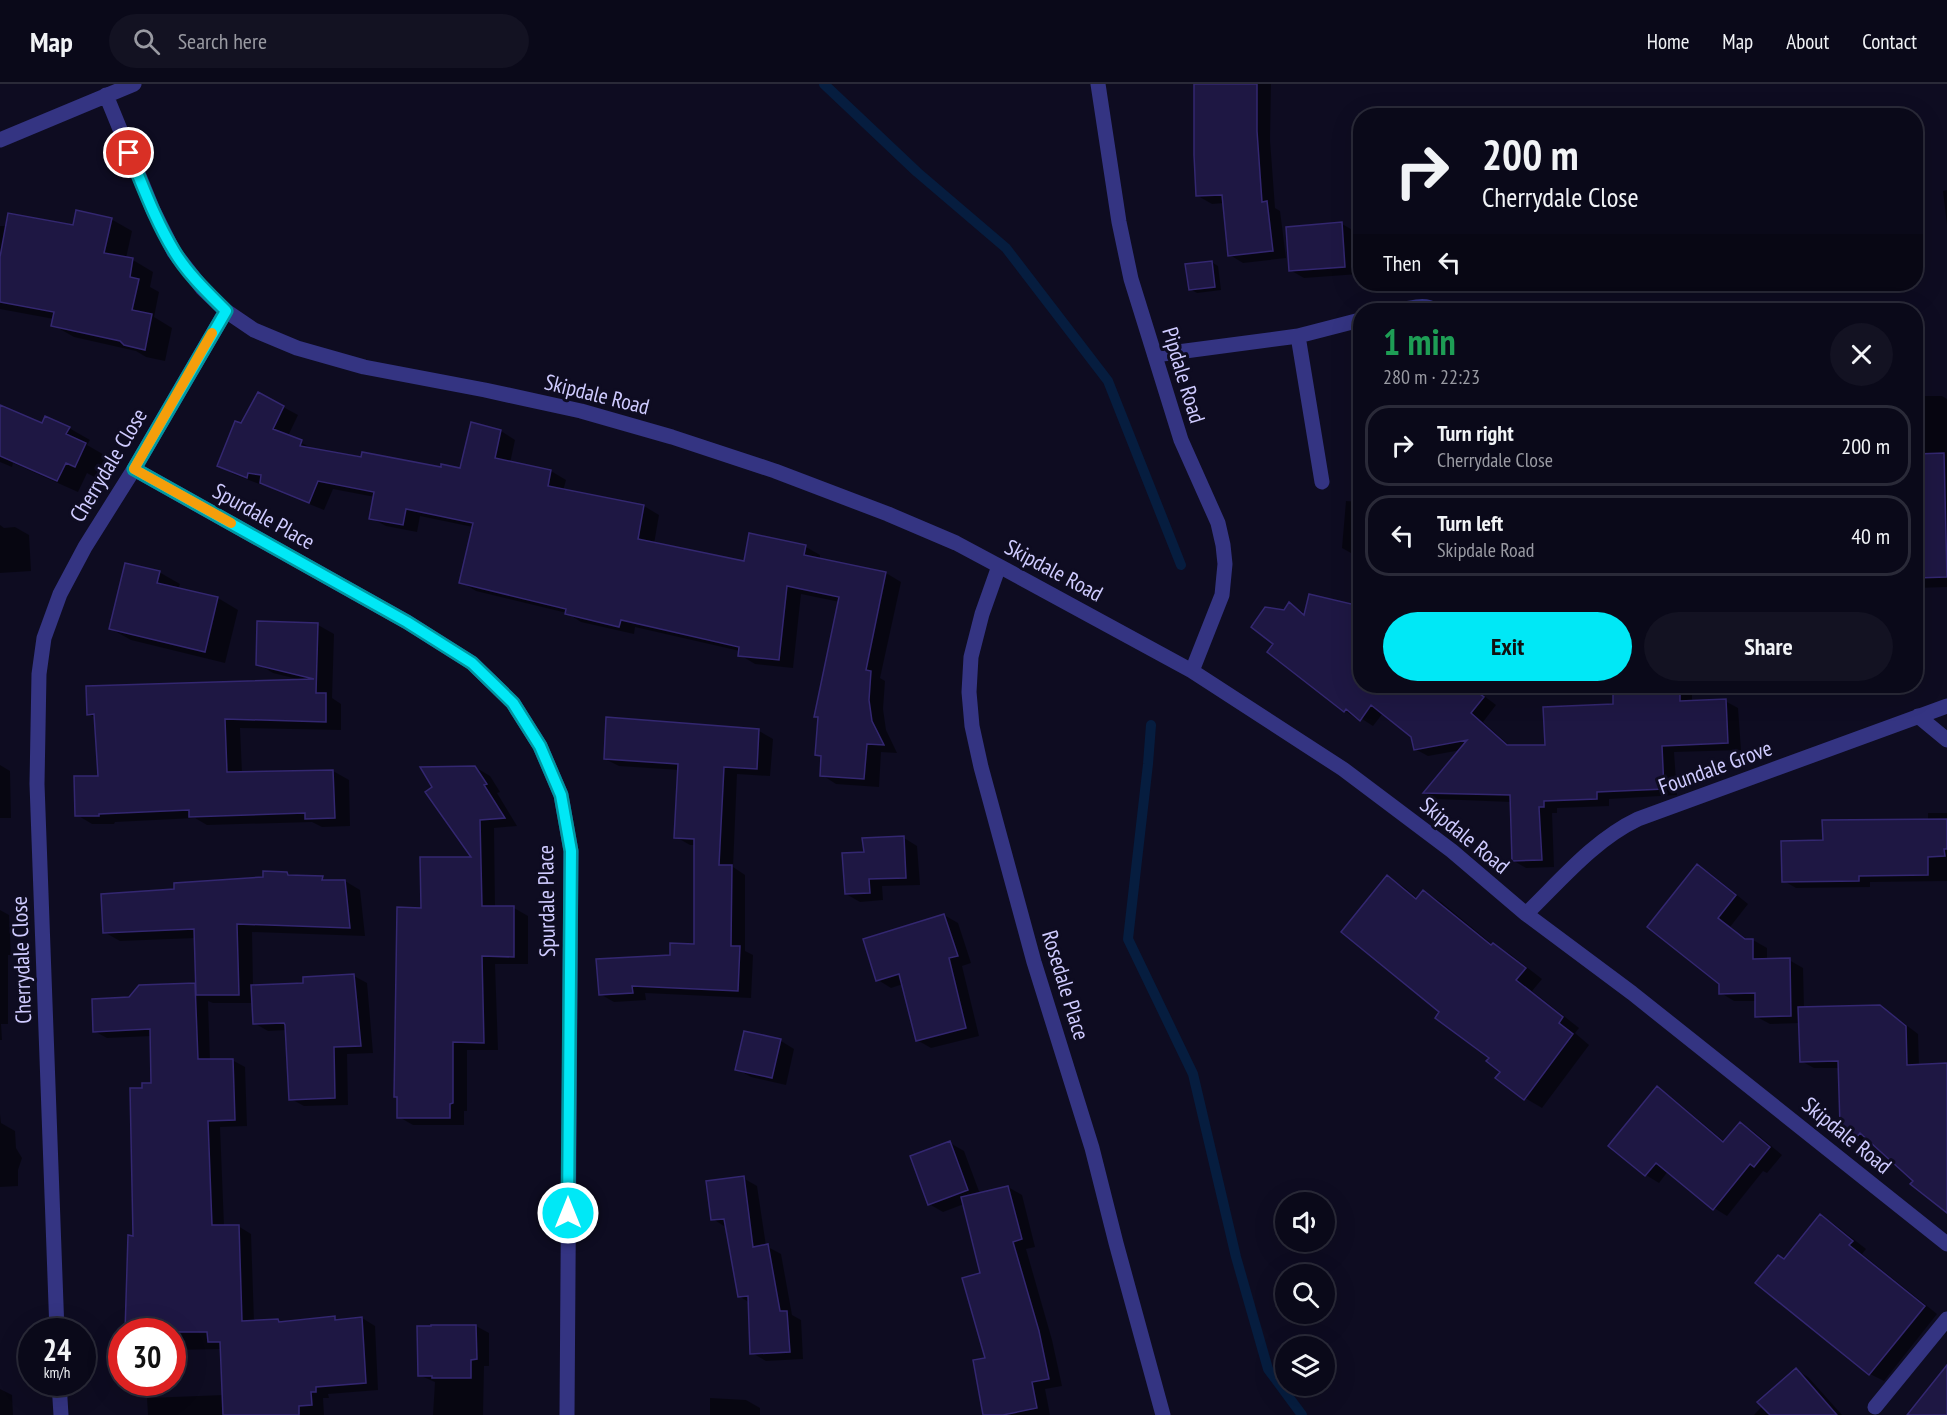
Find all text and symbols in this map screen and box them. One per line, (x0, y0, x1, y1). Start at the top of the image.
search box (109, 14, 529, 68)
text: Map (30, 23, 73, 60)
icon: search (130, 25, 163, 58)
text: Search here (178, 27, 267, 55)
text: Home (1647, 28, 1689, 55)
text: Map (1722, 28, 1753, 55)
text: About (1786, 28, 1829, 55)
text: Contact (1862, 28, 1917, 55)
pin (103, 127, 154, 178)
text: 200 m (1482, 127, 1579, 182)
icon: right (1383, 132, 1461, 210)
icon: arrive (112, 136, 145, 169)
text: Cherrydale Close (1482, 180, 1639, 214)
icon: left (1433, 246, 1466, 279)
text: Then (1383, 249, 1421, 277)
text: 1 min (1383, 318, 1456, 365)
button: close (1830, 323, 1893, 386)
street label: Pipdale Road (1156, 324, 1212, 426)
text: 280 m · 22:23 (1383, 364, 1480, 390)
street label: Skipdale Road (542, 367, 652, 421)
street label: Cherrydale Close (63, 403, 153, 527)
text: Turn right (1437, 419, 1514, 447)
icon: right (1386, 429, 1419, 462)
text: 200 m (1841, 432, 1890, 460)
text: Cherrydale Close (1437, 447, 1553, 473)
street label: Spurdale Place (208, 477, 320, 555)
text: Turn left (1437, 509, 1503, 537)
icon: left (1386, 519, 1419, 552)
text: 40 m (1851, 522, 1890, 550)
street label: Skipdale Road (1000, 533, 1108, 607)
text: Skipdale Road (1437, 537, 1534, 563)
button: Exit (1383, 612, 1632, 681)
button: Share (1644, 612, 1893, 681)
street label: Foundale Grove (1654, 734, 1776, 800)
street label: Skipdale Road (1415, 790, 1515, 880)
street label: Spurdale Place (531, 845, 561, 957)
street label: Cherrydale Close (5, 896, 37, 1024)
street label: Rosedale Place (1036, 927, 1096, 1043)
street label: Skipdale Road (1797, 1090, 1897, 1180)
position arrow (536, 1181, 600, 1245)
map controls (1275, 1192, 1335, 1396)
button: sound (1275, 1192, 1335, 1252)
button: search (1275, 1264, 1335, 1324)
speed limit sign: 30 (108, 1318, 186, 1396)
text: 24 (43, 1330, 71, 1369)
button: layers (1275, 1336, 1335, 1396)
text: km/h (44, 1363, 70, 1382)

